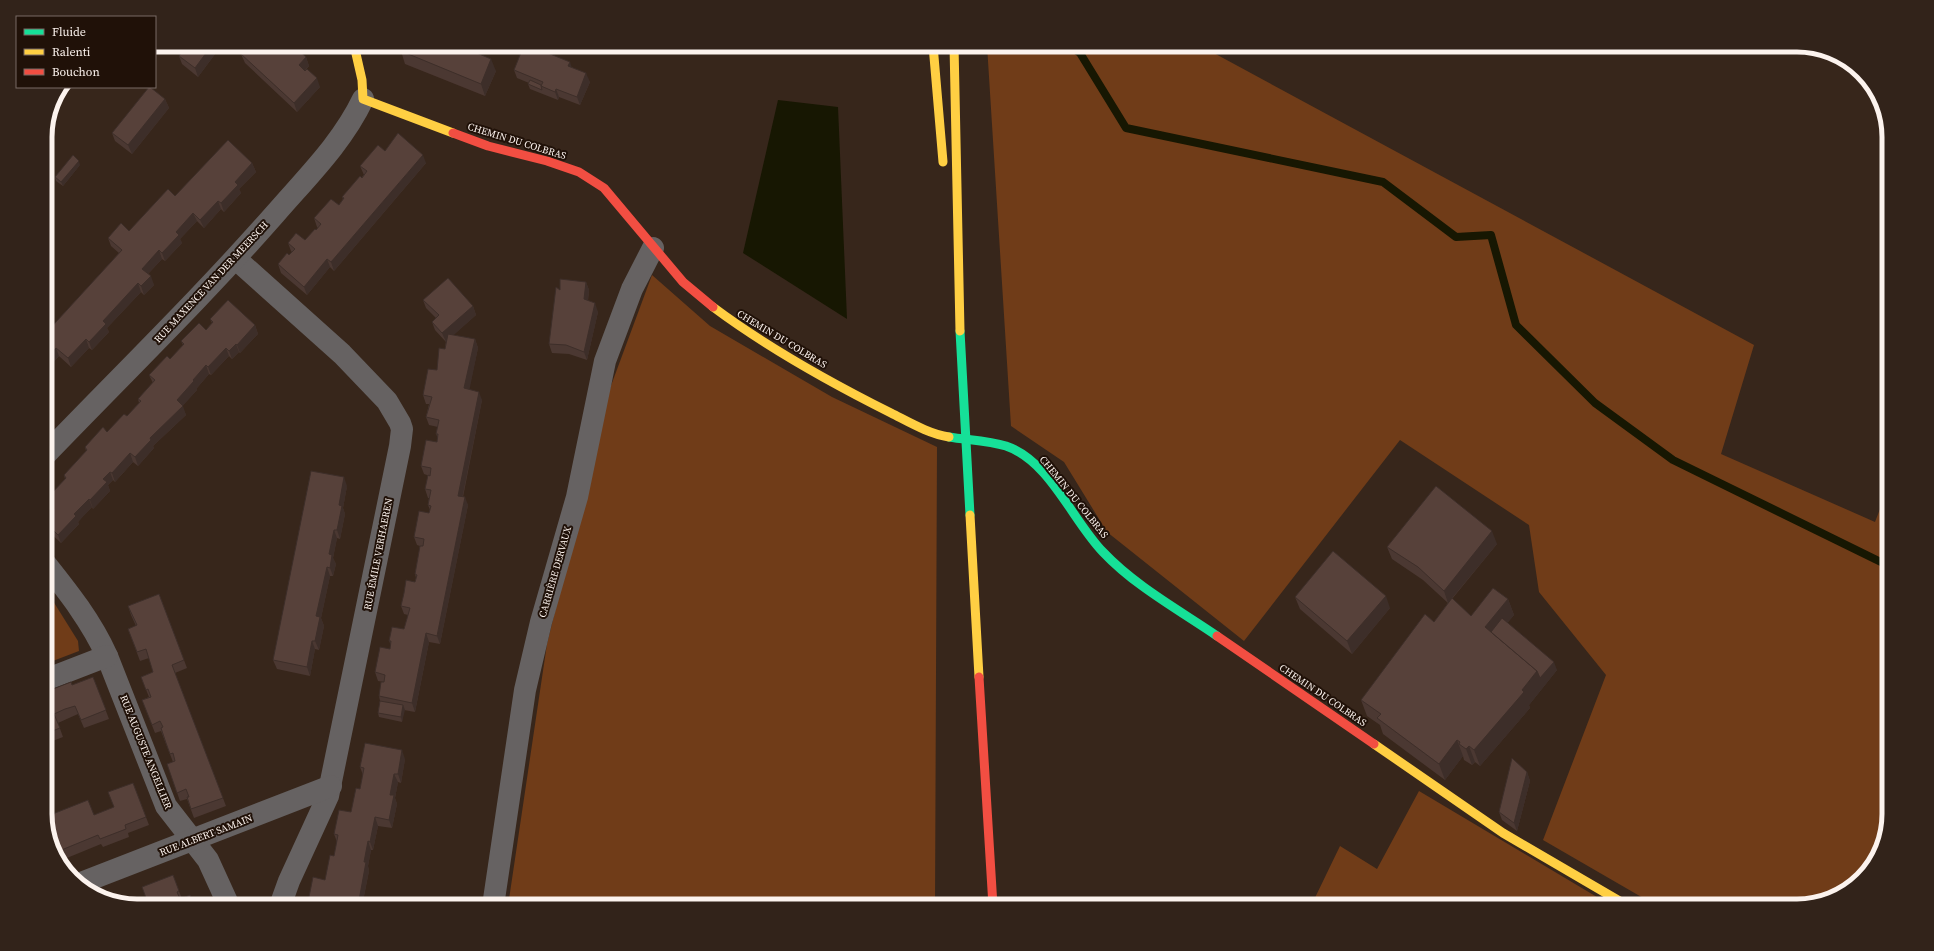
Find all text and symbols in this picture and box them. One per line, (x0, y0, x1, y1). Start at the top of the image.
legend (16, 16, 156, 88)
text: Fluide (52, 24, 86, 40)
text: Ralenti (52, 44, 91, 60)
text: Bouchon (52, 64, 100, 80)
street label: CHEMIN DU COLBRAS (466, 120, 568, 162)
street label: RUE MAXENCE VAN DER MEERSCH (151, 218, 271, 346)
street label: CHEMIN DU COLBRAS (735, 307, 829, 371)
street label: CHEMIN DU COLBRAS (1037, 453, 1111, 541)
street label: RUE ÉMILE VERHAEREN (361, 497, 395, 611)
street label: CARRIÈRE DERVAUX (536, 524, 574, 619)
street label: CHEMIN DU COLBRAS (1277, 661, 1369, 729)
street label: RUE AUGUSTE ANGELLIER (117, 693, 175, 811)
street label: RUE ALBERT SAMAIN (158, 811, 254, 859)

